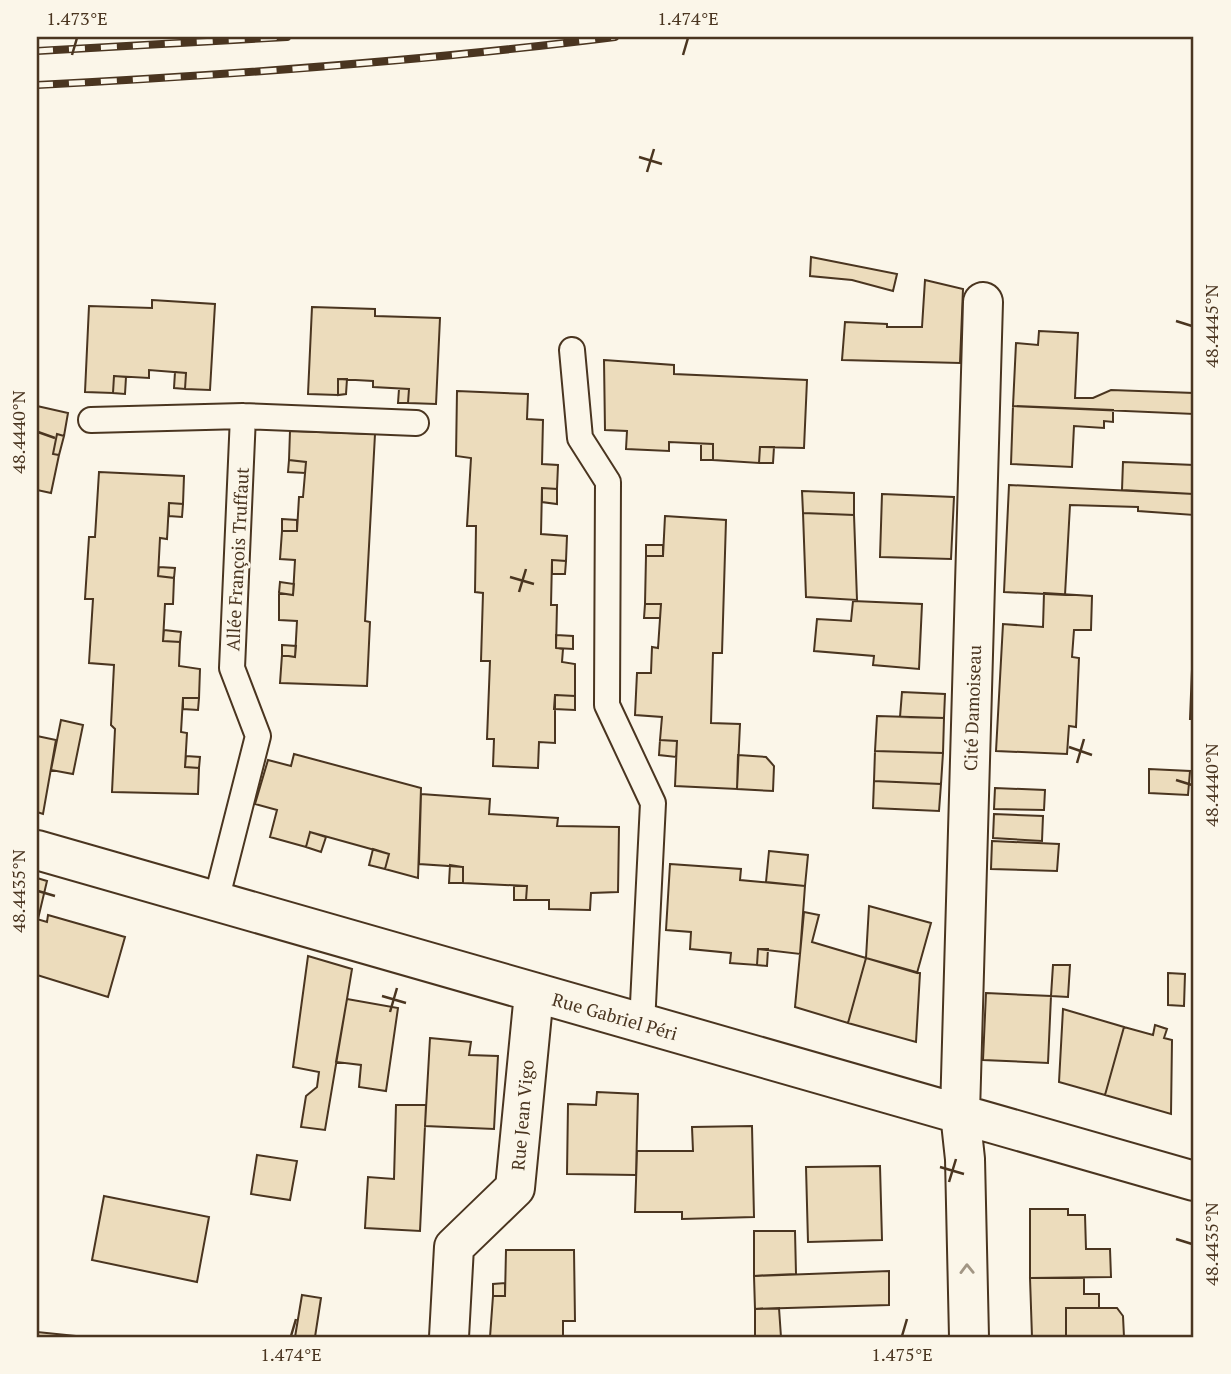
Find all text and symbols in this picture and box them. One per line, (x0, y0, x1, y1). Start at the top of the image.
text: 1.473°E (46, 6, 108, 30)
text: 1.474°E (657, 6, 719, 30)
text: 48.4445°N (1199, 284, 1223, 368)
text: 48.4440°N (6, 390, 30, 474)
street label: Allée François Truffaut (220, 466, 254, 651)
street label: Cité Damoiseau (958, 645, 986, 771)
text: 48.4440°N (1199, 743, 1223, 827)
text: 48.4435°N (6, 849, 30, 933)
street label: Rue Gabriel Péri (550, 987, 680, 1045)
street label: Rue Jean Vigo (505, 1059, 539, 1171)
text: 48.4435°N (1199, 1202, 1223, 1286)
one-way arrow (960, 1263, 975, 1274)
text: 1.474°E (260, 1342, 322, 1366)
text: 1.475°E (871, 1342, 933, 1366)

